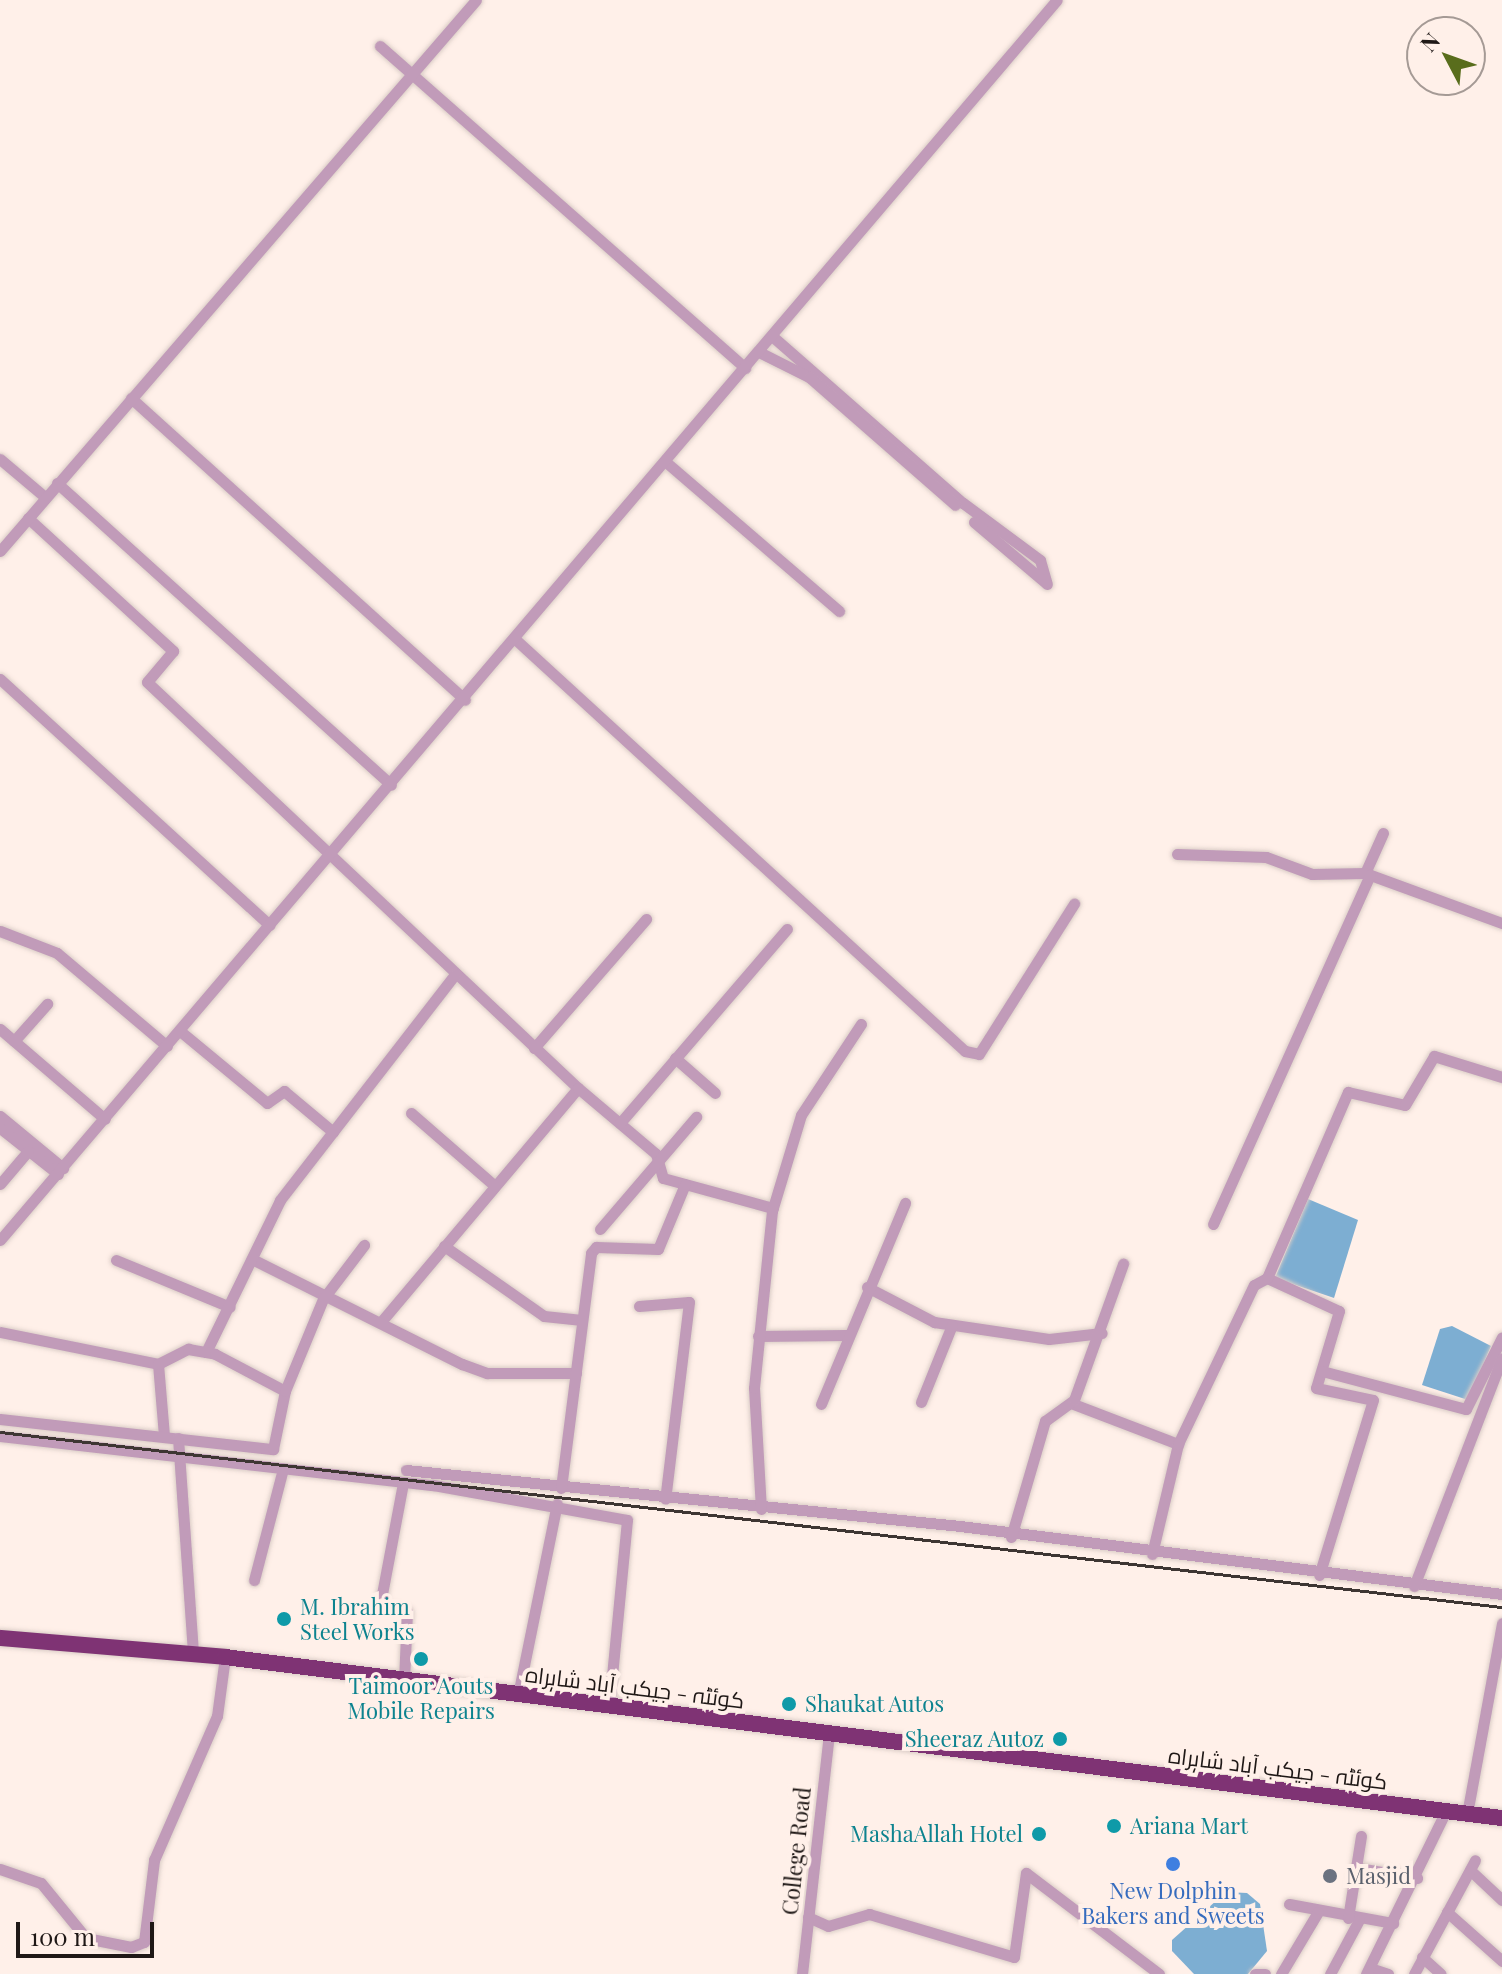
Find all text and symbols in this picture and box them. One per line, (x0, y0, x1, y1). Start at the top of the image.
north arrow (1406, 16, 1486, 96)
text: N (1413, 26, 1446, 57)
place label: M. Ibrahim Steel Works (300, 1593, 415, 1644)
marker: M. Ibrahim Steel Works (275, 1610, 293, 1628)
marker: Taimoor Aouts Mobile Repairs (412, 1650, 430, 1668)
street label: کوئٹہ - جیکب آباد شاہراہ (524, 1660, 746, 1714)
place label: Taimoor Aouts Mobile Repairs (347, 1672, 495, 1724)
place label: Shaukat Autos (805, 1691, 945, 1717)
marker: Shaukat Autos (780, 1695, 798, 1713)
place label: Sheeraz Autoz (904, 1726, 1044, 1752)
marker: Sheeraz Autoz (1051, 1730, 1069, 1748)
street label: کوئٹہ - جیکب آباد شاہراہ (1167, 1741, 1389, 1795)
street label: College Road (776, 1786, 816, 1916)
place label: Ariana Mart (1130, 1813, 1248, 1839)
marker: Ariana Mart (1105, 1817, 1123, 1835)
place label: MashaAllah Hotel (850, 1821, 1023, 1847)
marker: MashaAllah Hotel (1030, 1825, 1048, 1843)
marker: New Dolphin Bakers and Sweets (1164, 1855, 1182, 1873)
place label: Masjid (1346, 1863, 1411, 1889)
marker: Masjid (1321, 1867, 1339, 1885)
place label: New Dolphin Bakers and Sweets (1081, 1877, 1265, 1928)
scale bar (20, 1906, 158, 1956)
text: 100 m (30, 1920, 95, 1952)

